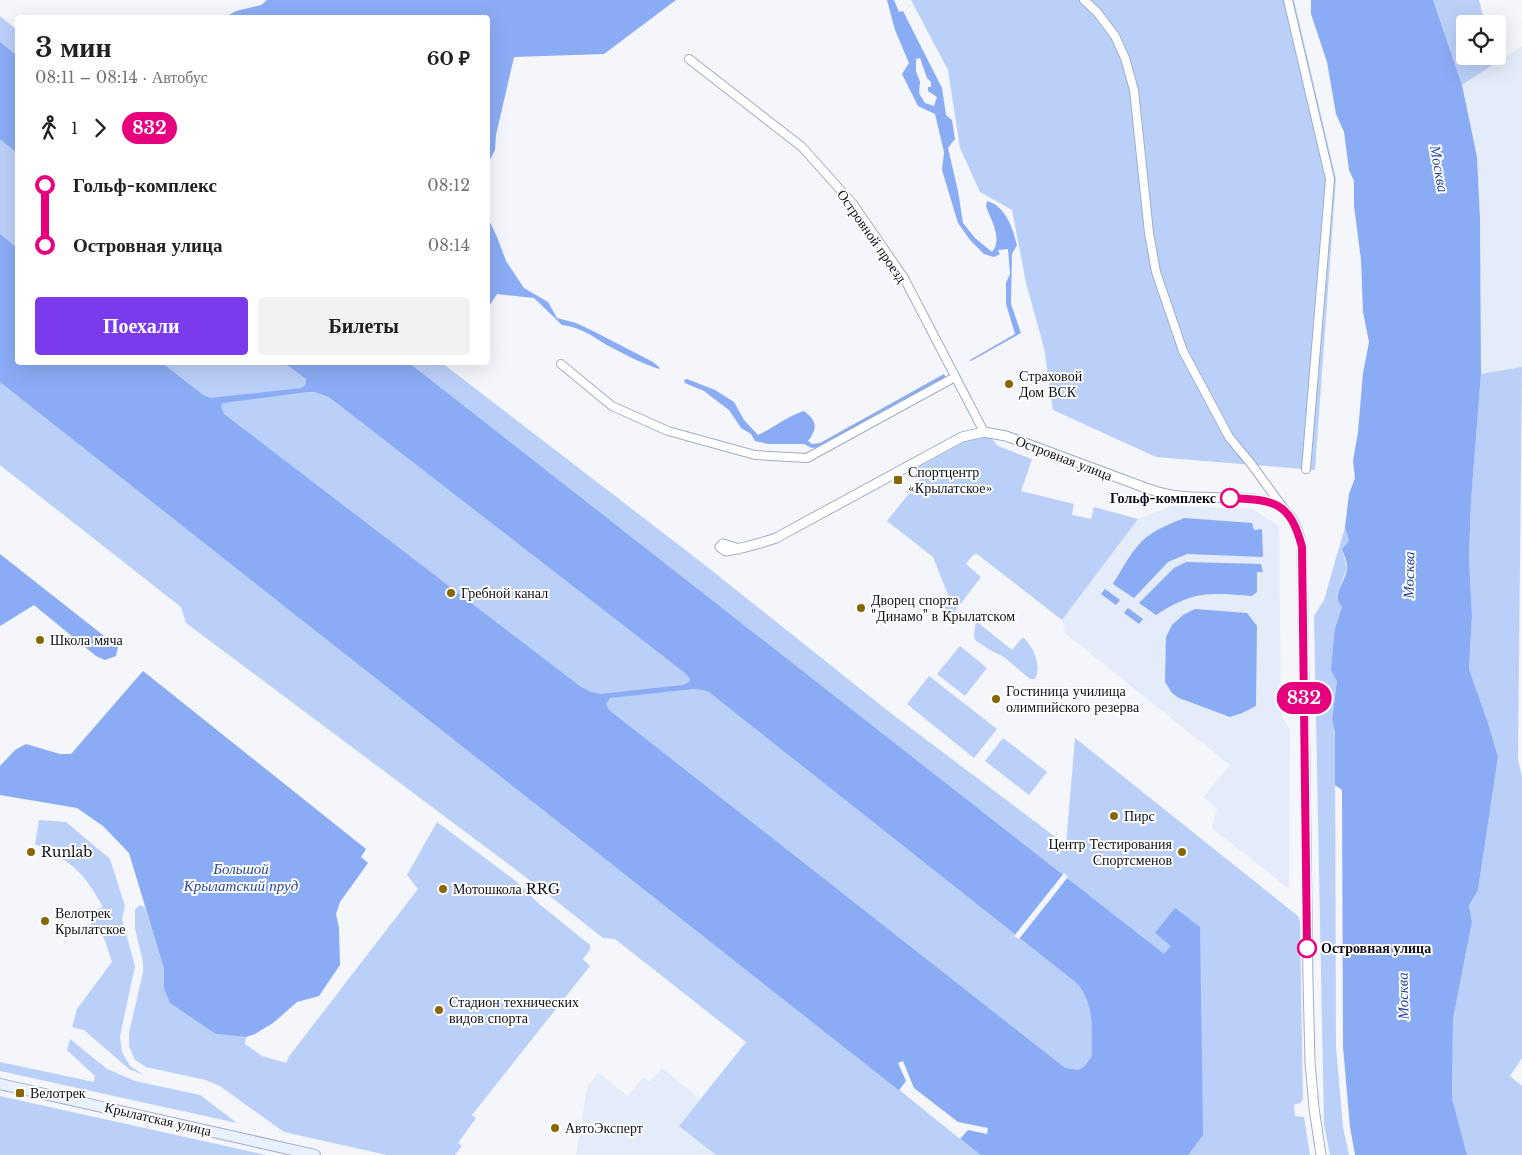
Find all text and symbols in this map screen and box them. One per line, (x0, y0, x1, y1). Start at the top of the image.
map controls (1456, 15, 1506, 65)
button: locate (1456, 15, 1506, 65)
text: 3 мин (35, 30, 112, 65)
text: 60 ₽ (427, 47, 470, 70)
text: 08:11 – 08:14 · Автобус (35, 67, 208, 87)
icon: walk (35, 114, 63, 142)
icon: forward (86, 114, 114, 142)
text: 832 (132, 117, 167, 139)
text: 1 (71, 118, 78, 138)
water label: Москва (1426, 143, 1453, 194)
text: Гольф-комплекс (73, 174, 217, 197)
text: 08:12 (427, 175, 470, 195)
street label: Островной проезд (833, 186, 911, 286)
text: Островная улица (73, 234, 223, 257)
text: 08:14 (428, 235, 470, 255)
button: Поехали (35, 297, 248, 355)
button: Билеты (258, 297, 470, 355)
place label: Страховой Дом ВСК (1019, 367, 1083, 401)
marker: Страховой Дом ВСК (1003, 378, 1015, 390)
street label: Островная улица (1013, 431, 1116, 485)
place label: Спортцентр «Крылатское» (908, 463, 992, 497)
marker: Спортцентр «Крылатское» (892, 474, 904, 486)
marker: Гольф-комплекс (1220, 488, 1240, 508)
place label: Гольф-комплекс (1110, 489, 1216, 507)
water label: Москва (1399, 551, 1418, 600)
place label: Гребной канал (461, 584, 548, 602)
marker: Гребной канал (445, 587, 457, 599)
place label: Дворец спорта "Динамо" в Крылатском (871, 591, 1015, 625)
marker: Дворец спорта "Динамо" в Крылатском (855, 602, 867, 614)
place label: Школа мяча (50, 631, 124, 649)
marker: Школа мяча (34, 634, 46, 646)
place label: Гостиница училища олимпийского резерва (1006, 682, 1140, 716)
line badge: 832 (1275, 682, 1333, 714)
text: 832 (1287, 687, 1321, 709)
marker: Гостиница училища олимпийского резерва (990, 693, 1002, 705)
place label: Пирс (1124, 807, 1155, 825)
marker: Пирс (1108, 810, 1120, 822)
place label: Центр Тестирования Спортсменов (1048, 835, 1173, 869)
place label: Runlab (41, 843, 93, 861)
marker: Runlab (25, 846, 37, 858)
marker: Центр Тестирования Спортсменов (1176, 846, 1188, 858)
water label: Большой Крылатский пруд (183, 859, 299, 895)
place label: Мотошкола RRG (453, 880, 560, 898)
marker: Мотошкола RRG (437, 883, 449, 895)
place label: Велотрек Крылатское (55, 904, 126, 938)
marker: Велотрек Крылатское (39, 915, 51, 927)
marker: Островная улица (1297, 938, 1317, 958)
place label: Островная улица (1321, 939, 1431, 957)
water label: Москва (1393, 972, 1412, 1021)
place label: Стадион технических видов спорта (449, 993, 579, 1027)
marker: Стадион технических видов спорта (433, 1004, 445, 1016)
place label: Велотрек (30, 1084, 86, 1102)
marker: Велотрек (14, 1087, 26, 1099)
street label: Крылатская улица (103, 1098, 214, 1140)
place label: АвтоЭксперт (565, 1119, 643, 1137)
marker: АвтоЭксперт (549, 1122, 561, 1134)

